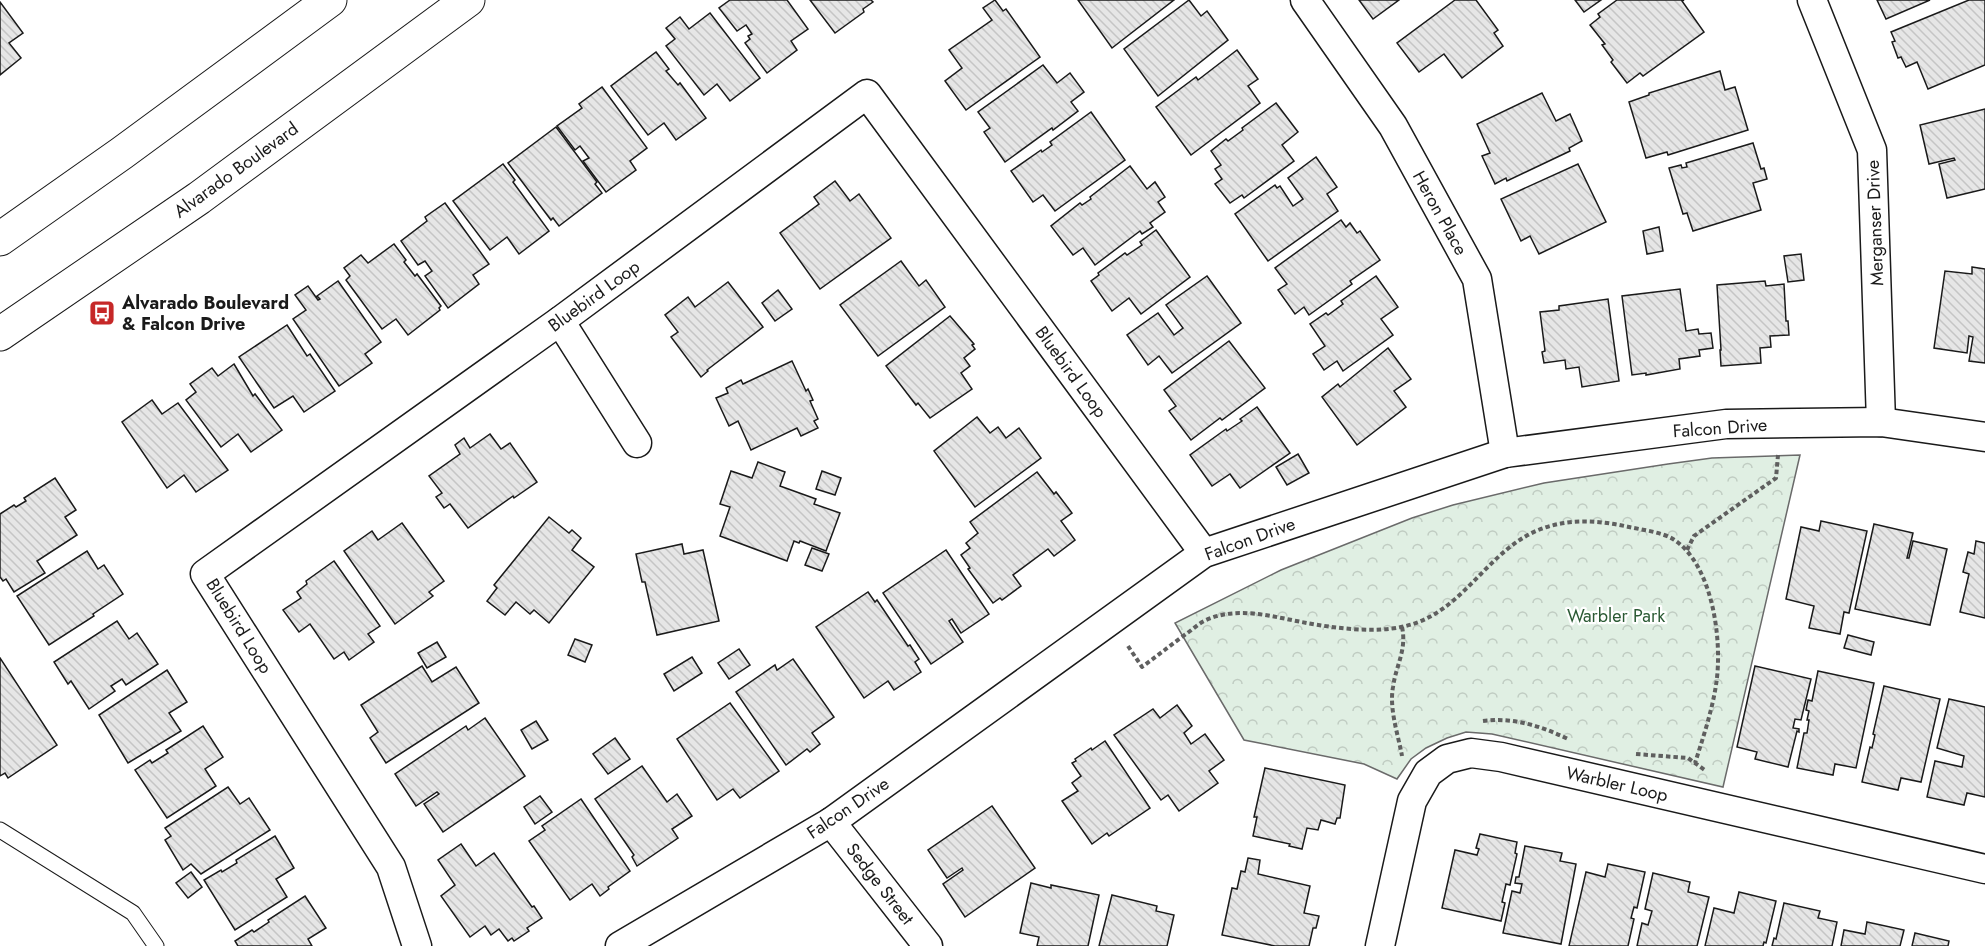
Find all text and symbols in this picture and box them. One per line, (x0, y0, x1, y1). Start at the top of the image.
street label: Alvarado Boulevard (168, 116, 304, 224)
street label: Merganser Drive (1860, 159, 1890, 287)
street label: Heron Place (1406, 166, 1474, 260)
street label: Bluebird Loop (543, 254, 645, 338)
place label: Alvarado Boulevard & Falcon Drive (121, 290, 289, 337)
bus stop icon: Alvarado Boulevard & Falcon Drive (87, 298, 117, 328)
street label: Bluebird Loop (1029, 321, 1113, 423)
street label: Falcon Drive (1672, 412, 1768, 444)
street label: Falcon Drive (1201, 511, 1299, 567)
street label: Bluebird Loop (199, 573, 279, 679)
park label: Warbler Park (1567, 603, 1665, 629)
street label: Warbler Loop (1563, 760, 1671, 808)
street label: Falcon Drive (802, 771, 894, 845)
street label: Sedge Street (840, 838, 921, 931)

